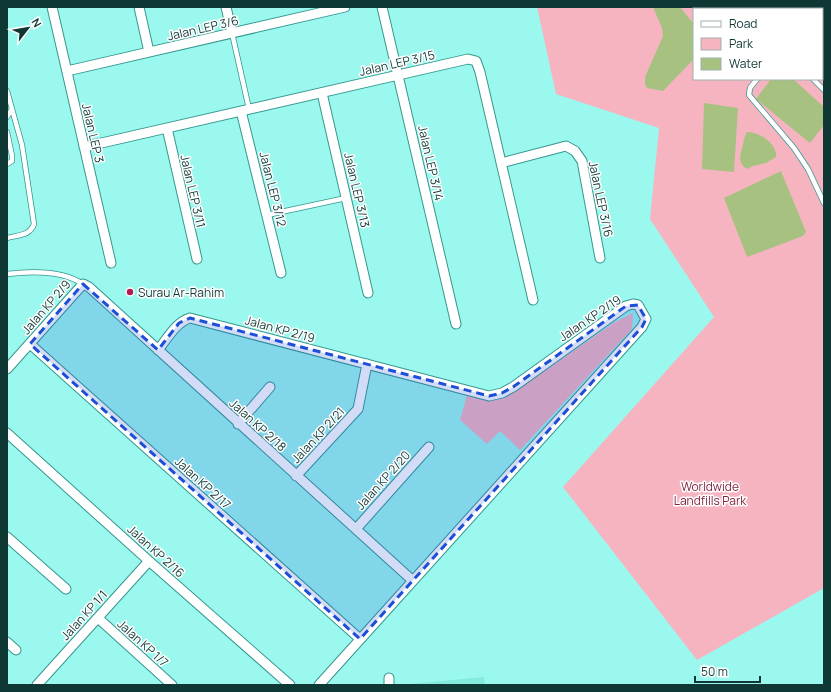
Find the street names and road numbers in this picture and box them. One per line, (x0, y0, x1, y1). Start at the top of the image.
street label: Jalan LEP 3/6 (166, 12, 240, 44)
street label: Jalan LEP 3/15 (358, 46, 436, 80)
street label: Jalan LEP 3 (78, 102, 108, 164)
street label: Jalan LEP 3/14 (414, 124, 448, 202)
street label: Jalan LEP 3/12 (255, 150, 291, 228)
street label: Jalan LEP 3/13 (340, 151, 374, 229)
street label: Jalan LEP 3/11 (176, 153, 210, 229)
street label: Jalan LEP 3/16 (585, 159, 617, 239)
street label: Jalan KP 2/9 (18, 276, 74, 338)
street label: Jalan KP 2/19 (556, 291, 624, 345)
street label: Jalan KP 2/19 (243, 312, 317, 346)
street label: Jalan KP 2/18 (226, 395, 290, 455)
street label: Jalan KP 2/21 (288, 403, 348, 467)
street label: Jalan KP 2/20 (352, 447, 414, 513)
street label: Jalan KP 2/17 (171, 453, 235, 513)
street label: Jalan KP 2/16 (124, 521, 188, 581)
street label: Jalan KP 1/1 (57, 586, 111, 644)
street label: Jalan KP 1/7 (114, 615, 172, 671)

